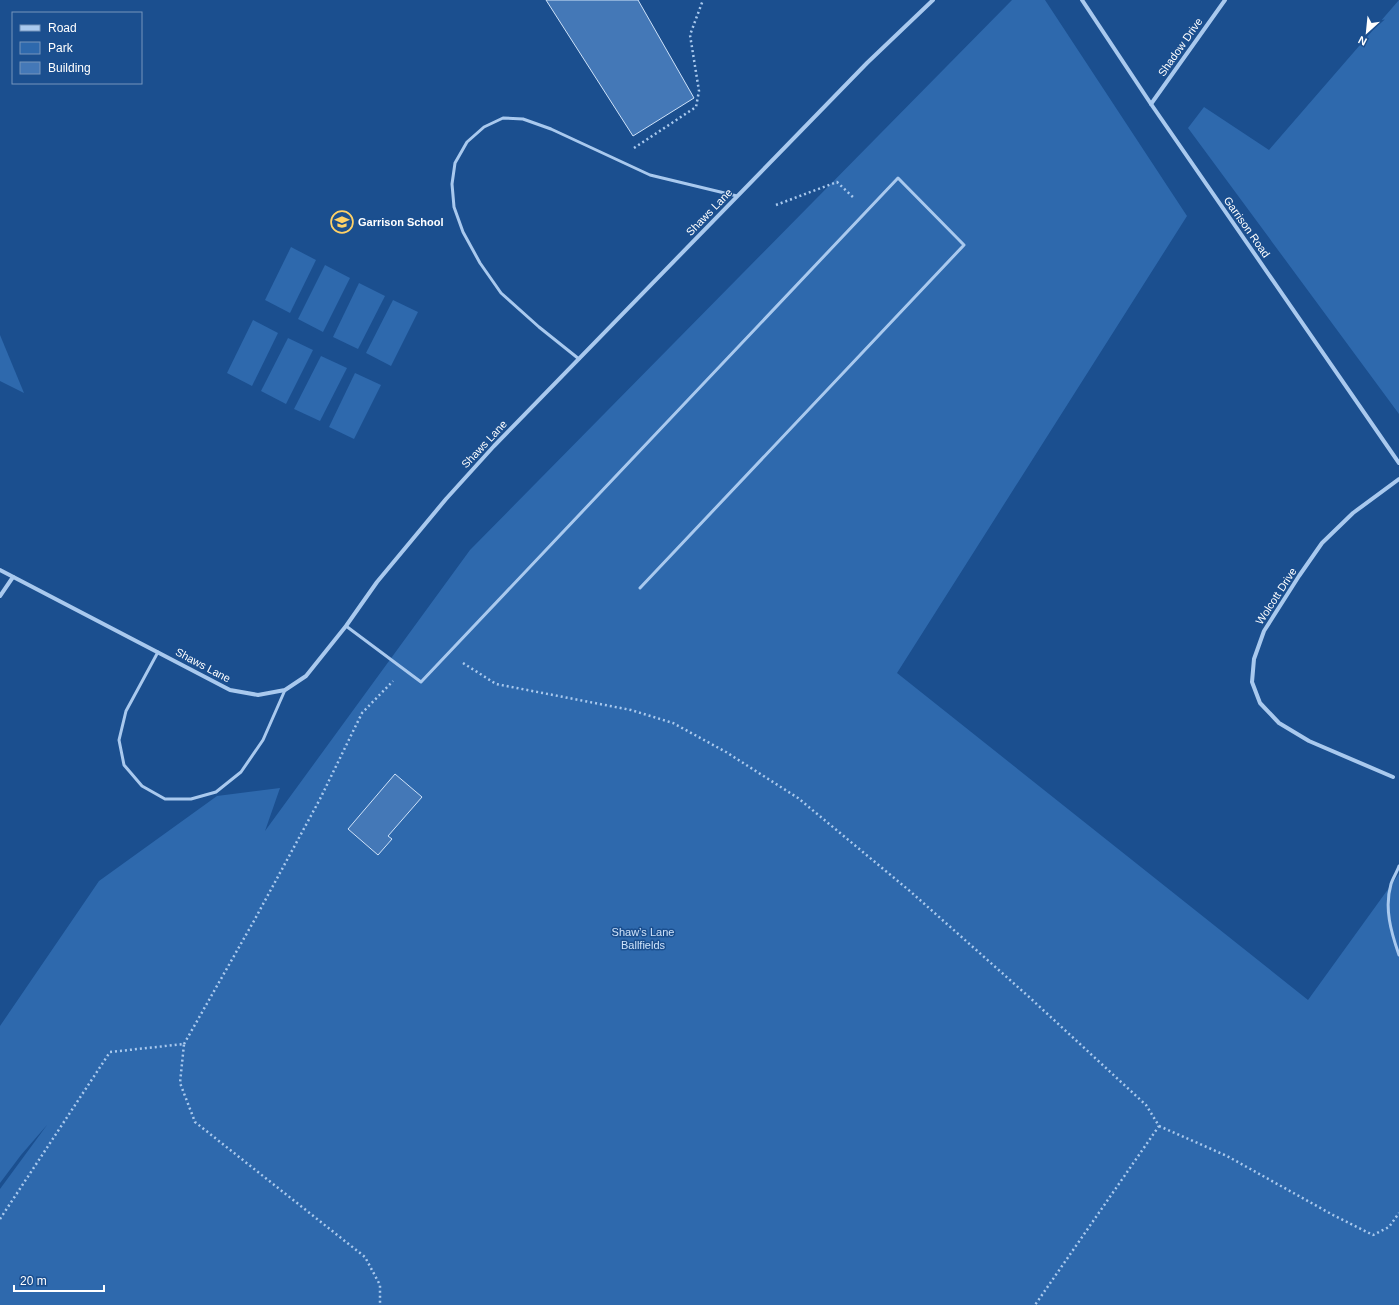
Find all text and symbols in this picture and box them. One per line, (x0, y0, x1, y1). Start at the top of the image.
legend (12, 12, 142, 84)
north arrow (1347, 12, 1387, 52)
street label: Shadow Drive (1155, 16, 1205, 78)
text: Road (48, 21, 77, 35)
text: N (1356, 34, 1369, 48)
text: Park (48, 41, 74, 55)
text: Building (48, 61, 91, 75)
street label: Shaws Lane (684, 186, 734, 238)
street label: Garrison Road (1222, 194, 1272, 260)
school or university icon: Garrison School (329, 209, 355, 235)
place label: Garrison School (358, 216, 444, 228)
street label: Shaws Lane (459, 418, 509, 470)
street label: Wolcott Drive (1253, 565, 1299, 627)
street label: Shaws Lane (173, 645, 233, 685)
park label: Shaw’s Lane Ballfields (612, 926, 674, 951)
scale bar (14, 1267, 104, 1293)
text: 20 m (20, 1274, 47, 1288)

